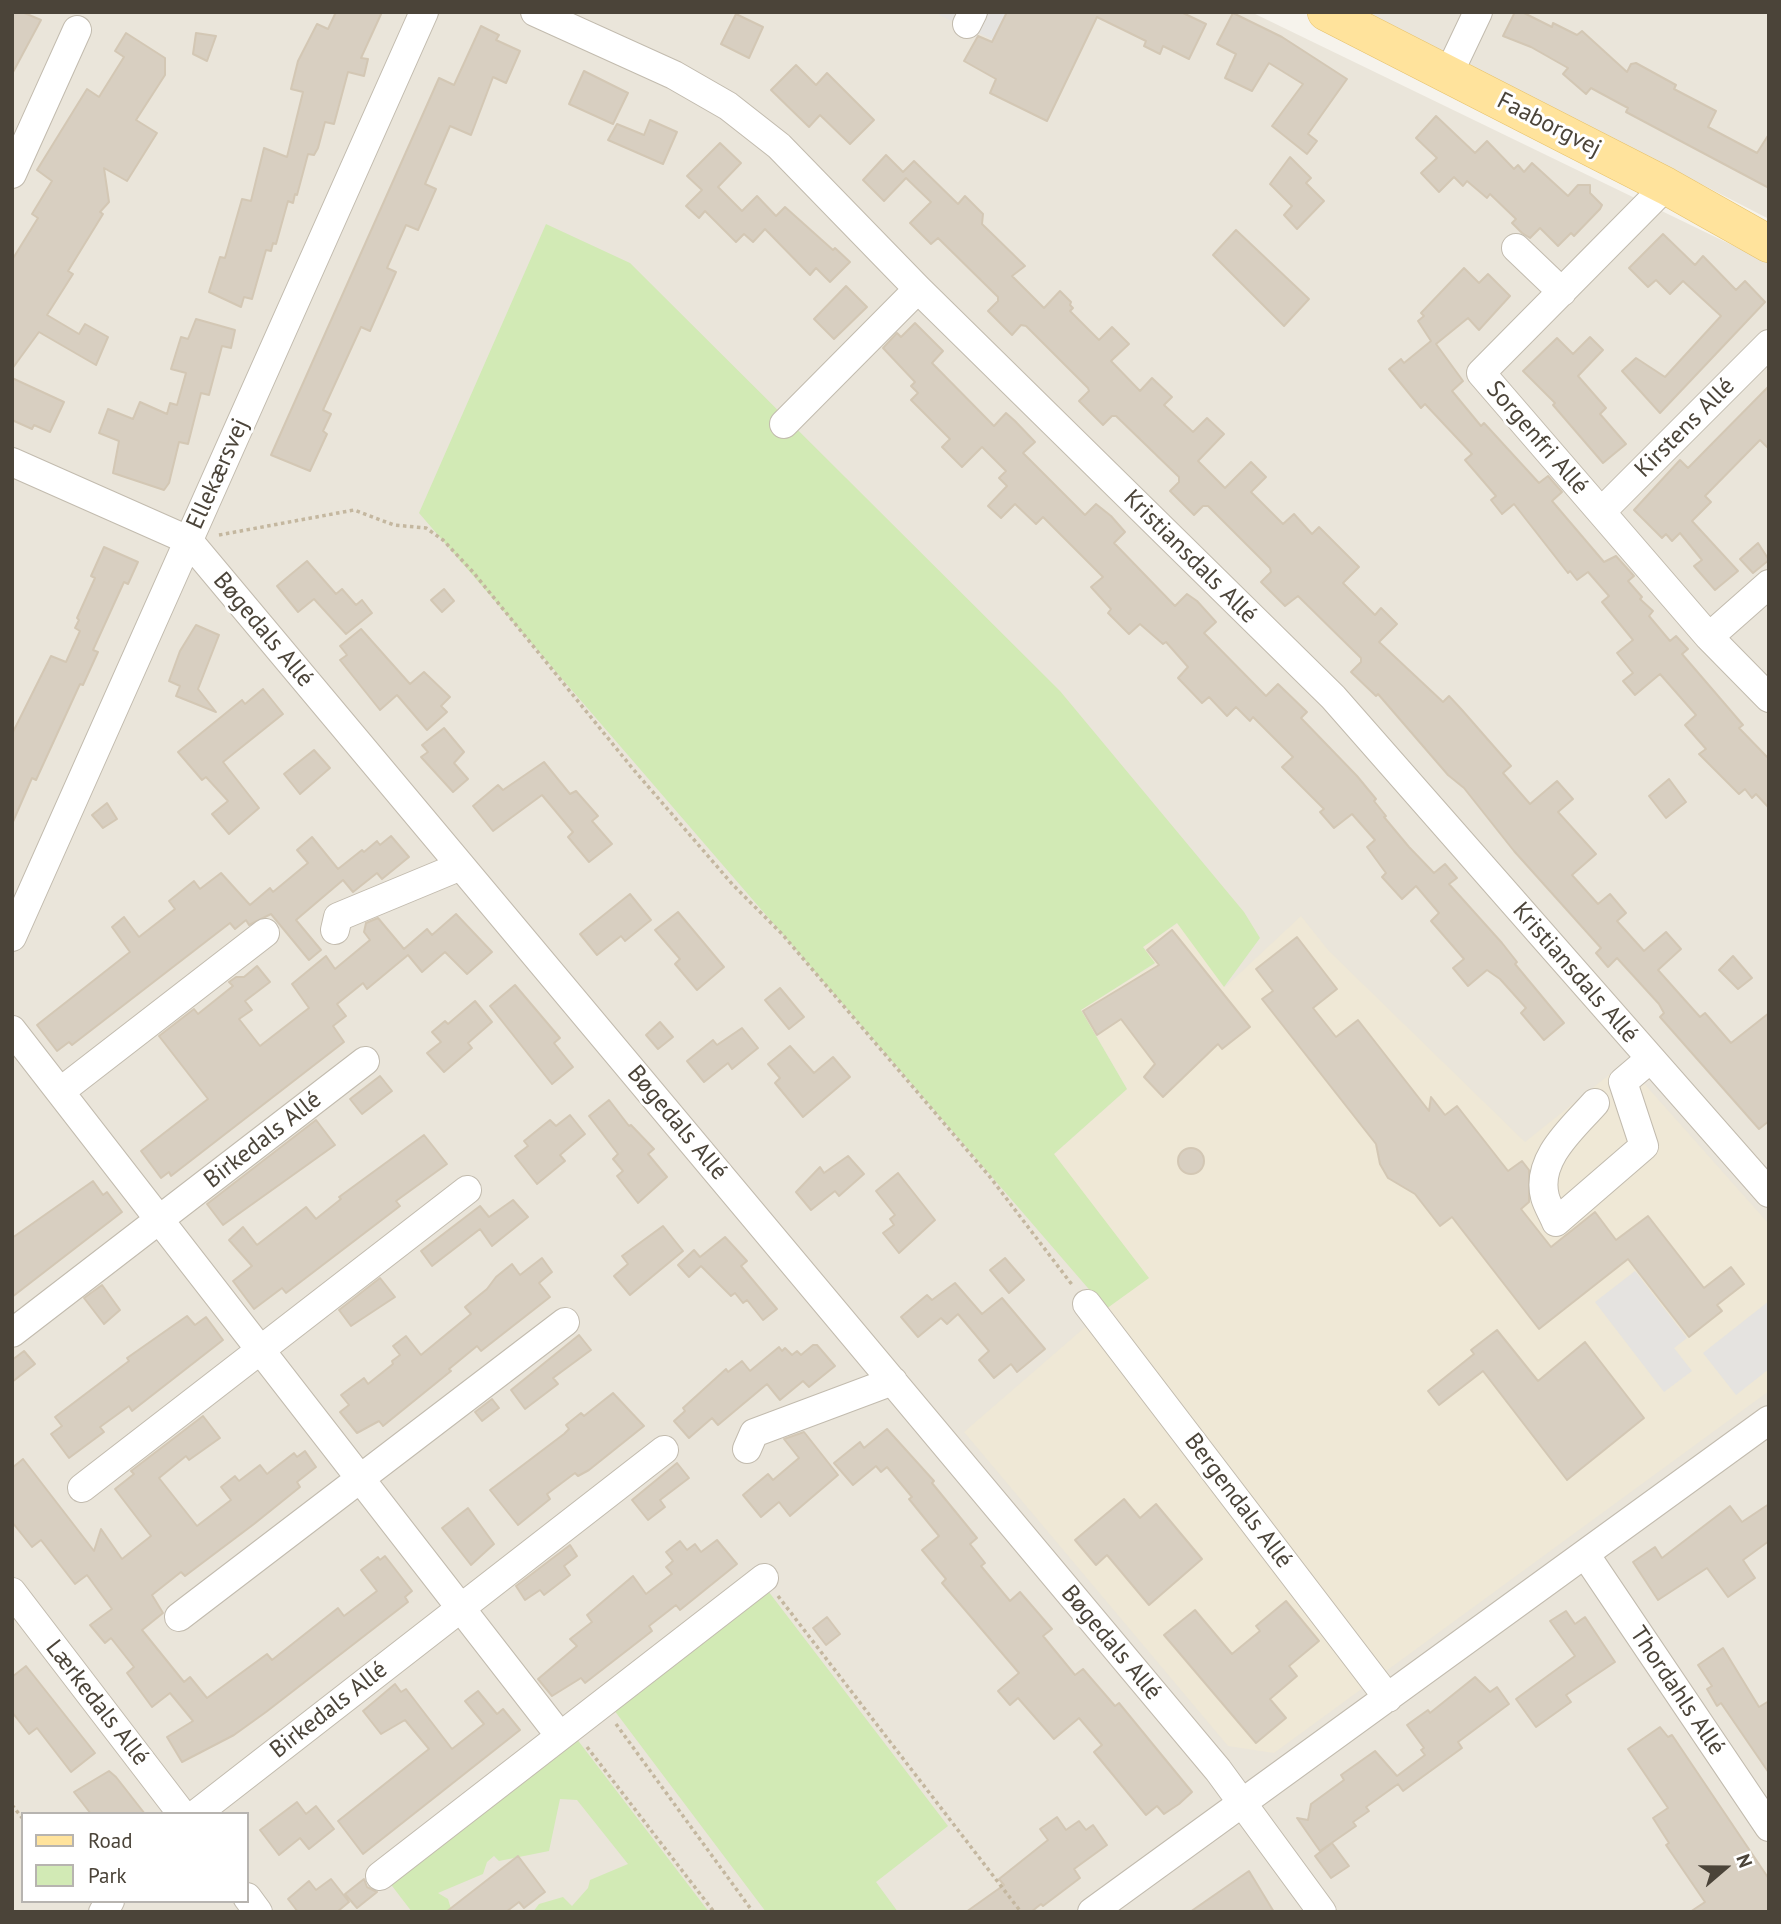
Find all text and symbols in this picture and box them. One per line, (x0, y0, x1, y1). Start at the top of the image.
street label: Faaborgvej (1492, 87, 1606, 163)
street label: Kirstens Allé (1629, 372, 1741, 484)
street label: Sorgenfri Allé (1480, 375, 1594, 501)
street label: Ellekærsvej (181, 414, 255, 534)
street label: Kristiansdals Allé (1117, 484, 1263, 630)
street label: Bøgedals Allé (207, 567, 319, 693)
street label: Kristiansdals Allé (1506, 897, 1644, 1049)
street label: Bøgedals Allé (621, 1060, 733, 1186)
street label: Birkedals Allé (199, 1085, 327, 1195)
street label: Bergendals Allé (1178, 1428, 1298, 1574)
street label: Bøgedals Allé (1055, 1580, 1167, 1706)
street label: Thordahls Allé (1623, 1621, 1731, 1761)
street label: Lærkedals Allé (39, 1635, 155, 1771)
street label: Birkedals Allé (265, 1655, 393, 1765)
legend (21, 1812, 248, 1903)
text: Road (88, 1827, 132, 1854)
north arrow (1690, 1833, 1760, 1903)
text: N (1731, 1851, 1758, 1871)
text: Park (88, 1862, 127, 1889)

